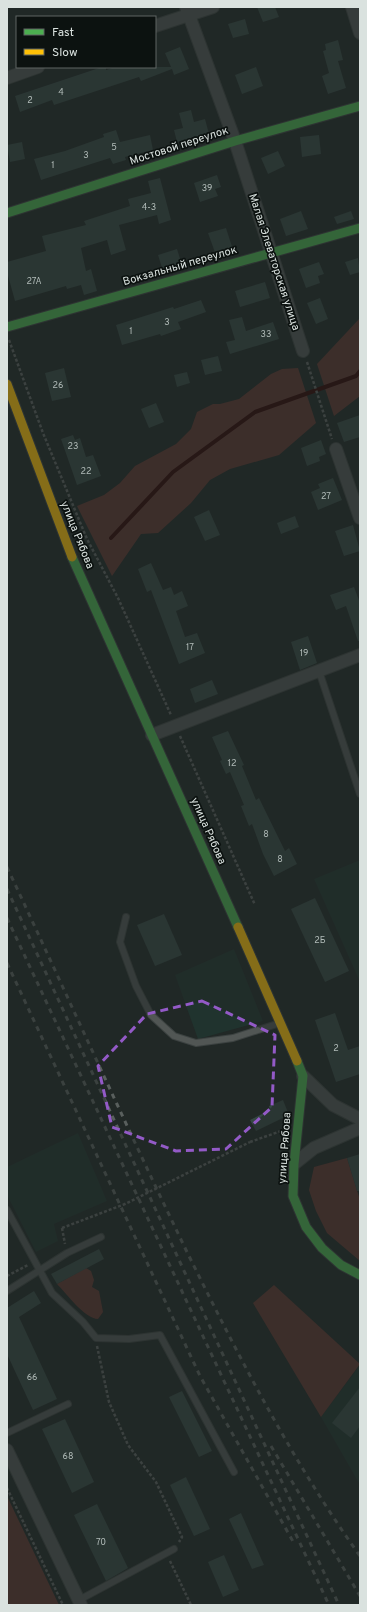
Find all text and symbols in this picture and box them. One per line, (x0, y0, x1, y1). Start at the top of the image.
legend (16, 16, 156, 68)
text: Fast (52, 25, 74, 41)
text: Slow (52, 45, 78, 61)
house number: 4 (58, 87, 64, 98)
house number: 2 (27, 95, 33, 106)
street label: Мостовой переулок (128, 123, 230, 169)
house number: 5 (111, 142, 117, 153)
house number: 3 (83, 150, 89, 161)
house number: 1 (51, 160, 55, 171)
house number: 39 (202, 183, 212, 194)
street label: Малая Элеваторская улица (245, 192, 303, 332)
house number: 4-3 (142, 202, 156, 213)
street label: Вокзальный переулок (121, 243, 239, 289)
house number: 27А (26, 276, 42, 287)
house number: 3 (164, 317, 170, 328)
house number: 1 (129, 326, 133, 337)
house number: 33 (261, 329, 271, 340)
house number: 26 (53, 380, 63, 391)
house number: 23 (68, 441, 78, 452)
house number: 22 (80, 466, 92, 477)
house number: 27 (321, 491, 331, 502)
street label: улица Рябова (57, 499, 97, 571)
house number: 17 (186, 642, 194, 653)
house number: 19 (300, 648, 308, 659)
house number: 12 (228, 758, 236, 769)
street label: улица Рябова (187, 795, 229, 867)
house number: 8 (263, 829, 269, 840)
house number: 8 (277, 854, 283, 865)
house number: 2Б (314, 935, 326, 946)
house number: 2 (333, 1043, 339, 1054)
street label: улица Рябова (276, 1112, 295, 1184)
house number: 66 (27, 1372, 37, 1383)
house number: 68 (63, 1451, 73, 1462)
house number: 70 (96, 1537, 106, 1548)

